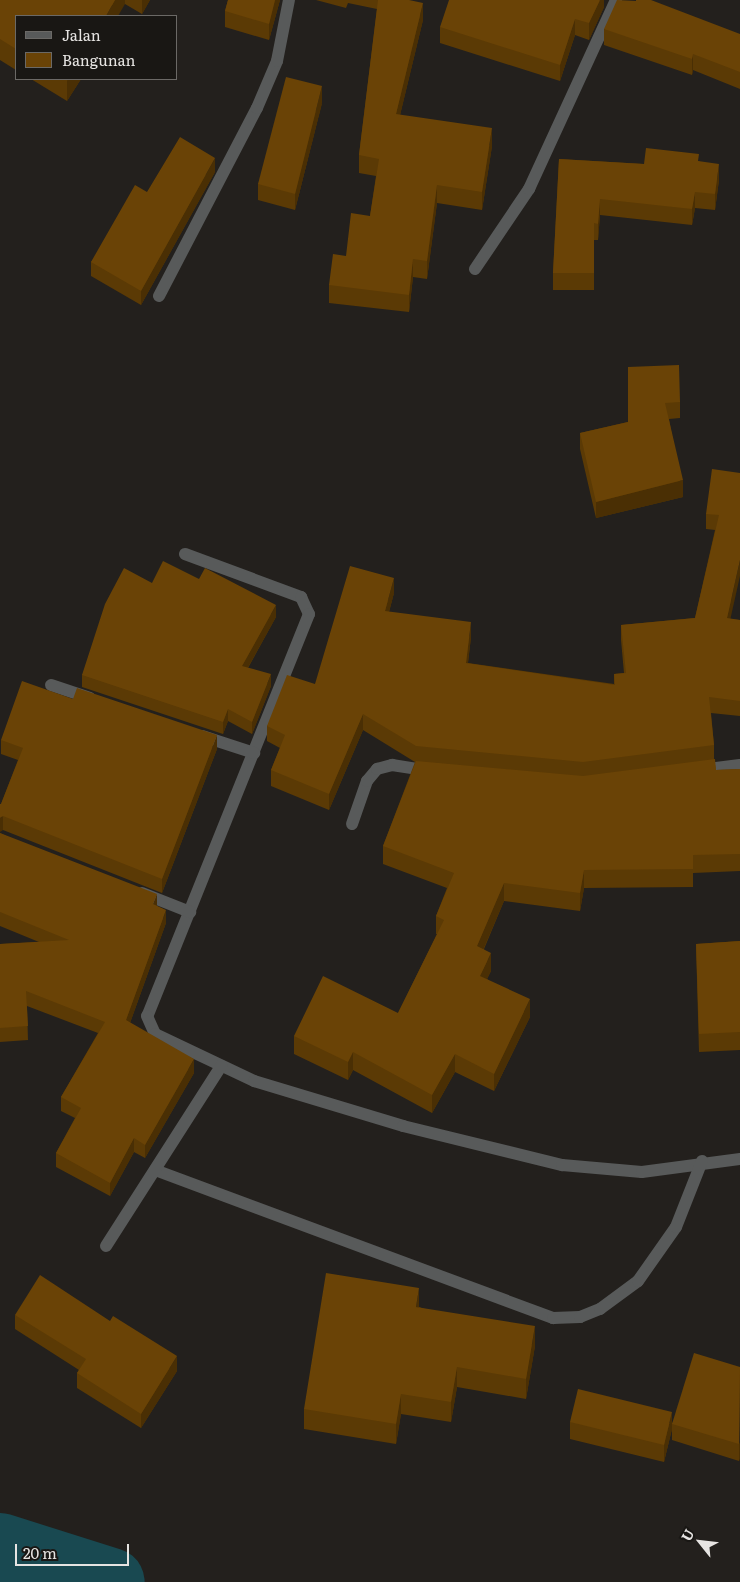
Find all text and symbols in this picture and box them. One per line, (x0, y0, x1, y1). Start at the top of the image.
legend (15, 15, 178, 80)
text: Jalan (62, 23, 101, 46)
text: Bangunan (62, 48, 135, 71)
north arrow (675, 1517, 725, 1567)
text: U (675, 1525, 698, 1544)
scale bar (18, 1534, 131, 1566)
text: 20 m (23, 1541, 57, 1564)

